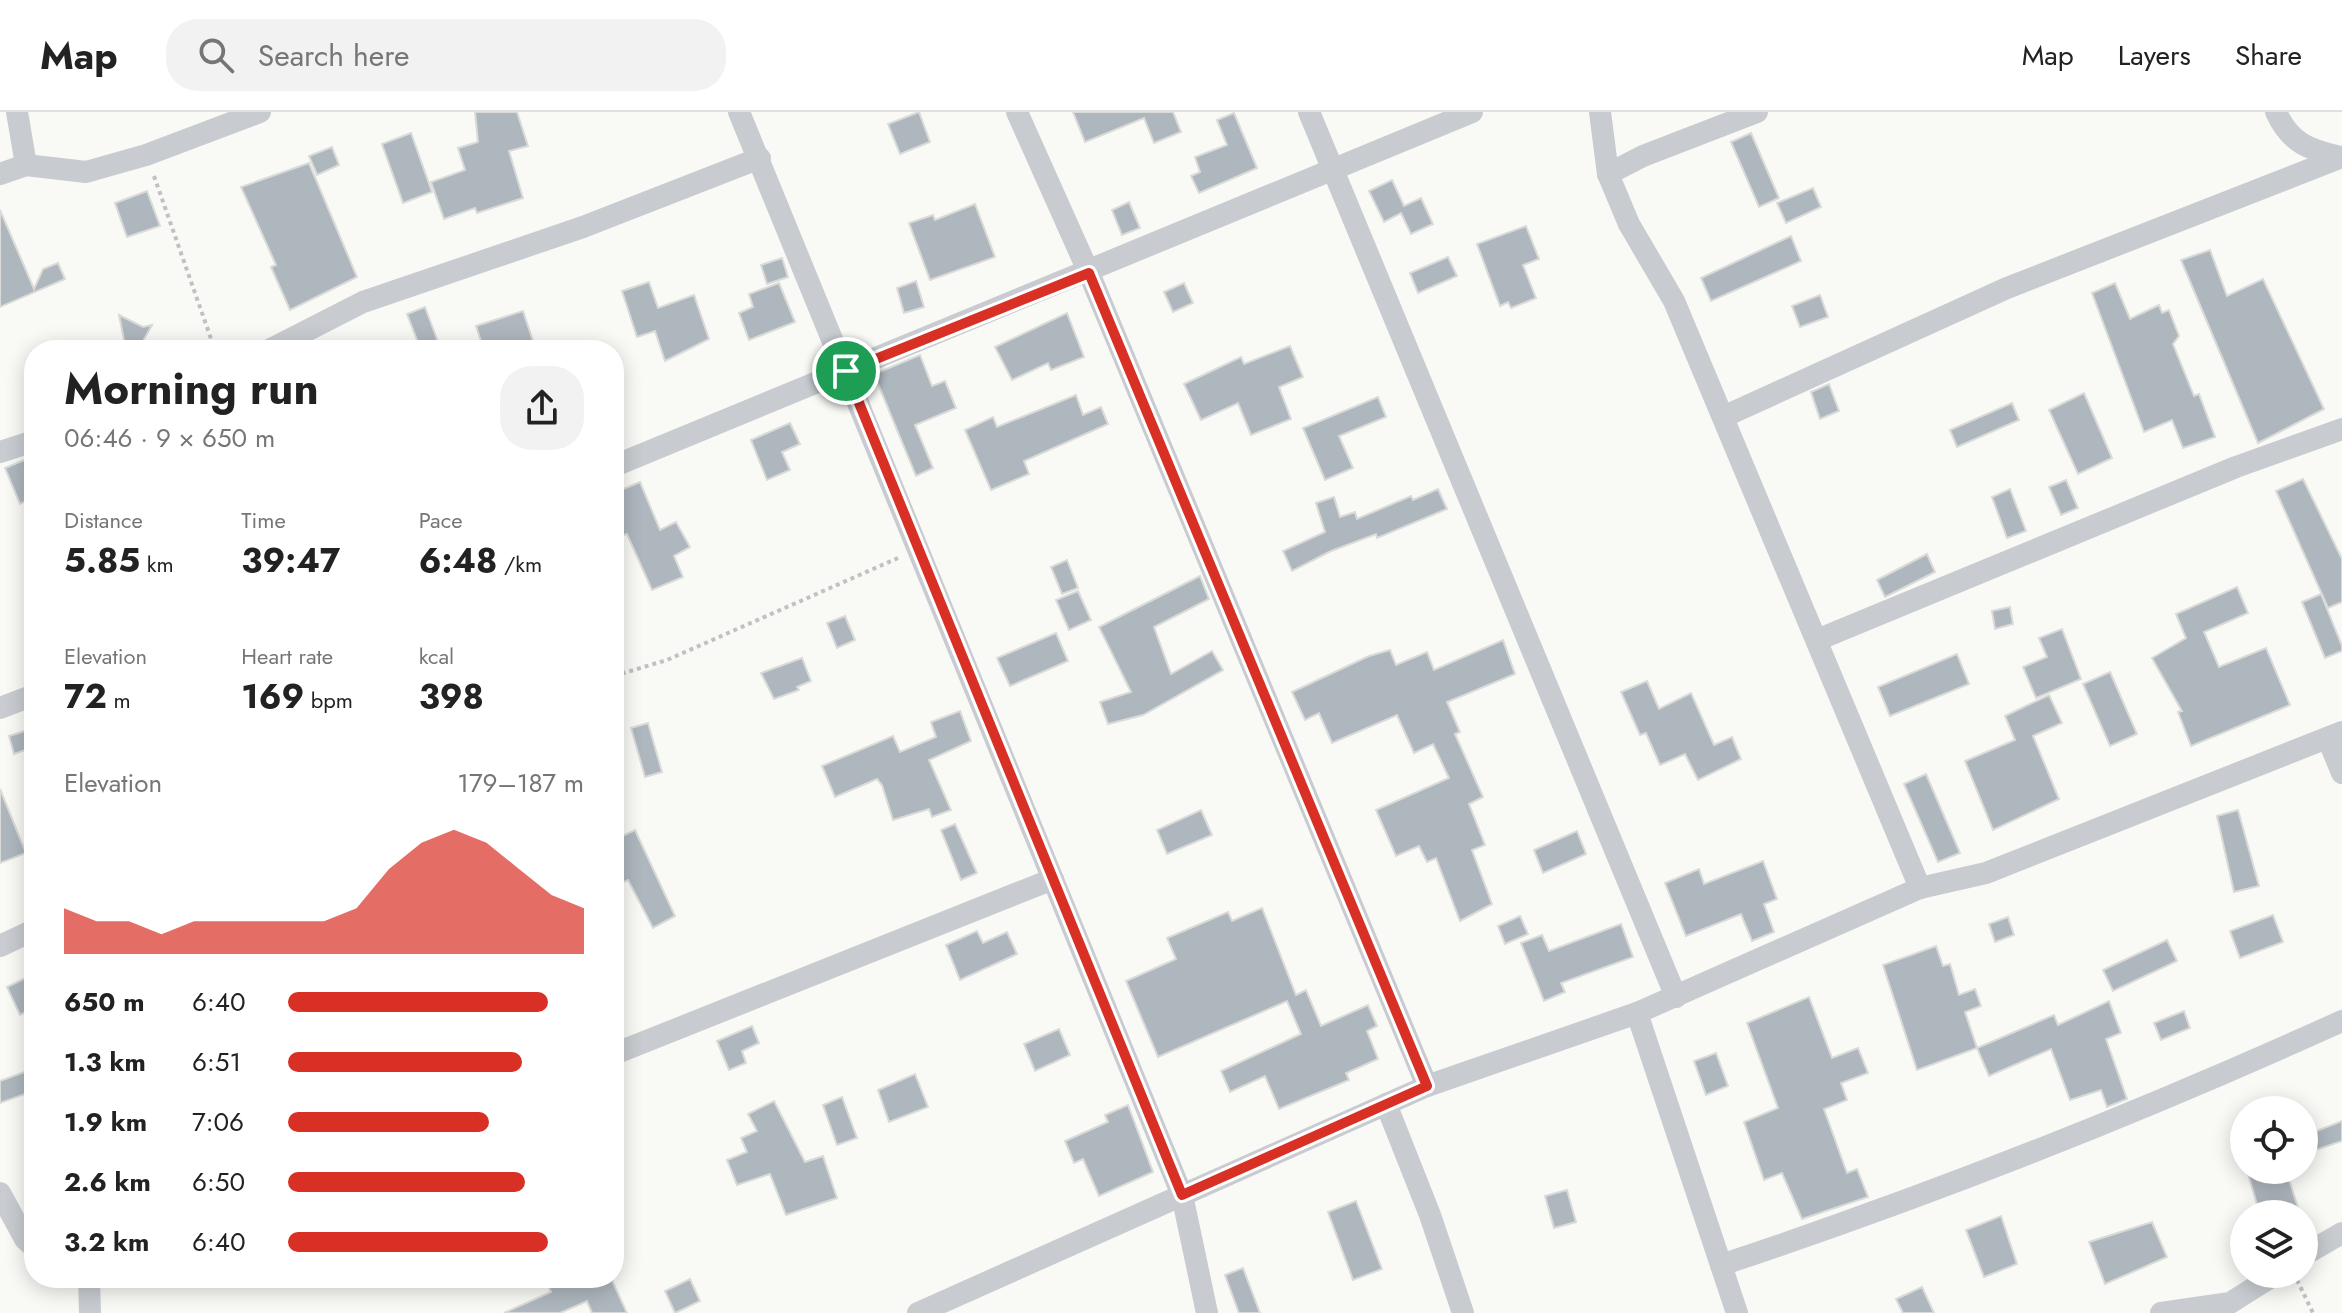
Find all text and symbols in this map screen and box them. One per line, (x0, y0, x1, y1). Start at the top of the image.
search box (166, 19, 726, 91)
text: Map (40, 28, 118, 83)
icon: search (194, 33, 238, 77)
text: Search here (258, 34, 410, 77)
text: Map (2022, 35, 2074, 76)
text: Layers (2118, 35, 2191, 76)
text: Share (2235, 35, 2302, 76)
pin (812, 337, 880, 405)
icon: arrive (824, 349, 868, 393)
text: Morning run (64, 357, 319, 421)
button: share (500, 366, 584, 450)
text: 06:46 · 9 × 650 m (64, 419, 275, 457)
text: Distance (64, 504, 143, 536)
text: Time (241, 504, 286, 536)
text: Pace (419, 504, 462, 536)
text: 5.85 (64, 536, 140, 585)
text: 39:47 (241, 536, 340, 585)
text: 6:48 (419, 536, 497, 585)
text: km (140, 548, 174, 580)
text: /km (497, 548, 542, 580)
text: Elevation (64, 640, 147, 672)
text: Heart rate (241, 640, 333, 672)
text: kcal (419, 640, 454, 672)
text: 72 (64, 672, 107, 721)
text: 169 (241, 672, 304, 721)
text: 398 (419, 672, 484, 721)
text: m (107, 684, 131, 716)
text: bpm (304, 684, 353, 716)
text: Elevation (64, 764, 162, 802)
text: 179–187 m (457, 764, 584, 802)
text: 650 m (64, 983, 145, 1021)
text: 6:40 (192, 983, 246, 1021)
text: 1.3 km (64, 1043, 146, 1081)
text: 6:51 (192, 1043, 241, 1081)
map controls (2230, 1096, 2318, 1288)
button: locate (2230, 1096, 2318, 1184)
text: 1.9 km (64, 1103, 147, 1141)
text: 7:06 (192, 1103, 244, 1141)
text: 2.6 km (64, 1163, 151, 1201)
text: 6:50 (192, 1163, 245, 1201)
button: layers (2230, 1200, 2318, 1288)
text: 3.2 km (64, 1223, 149, 1261)
text: 6:40 (192, 1223, 246, 1261)

